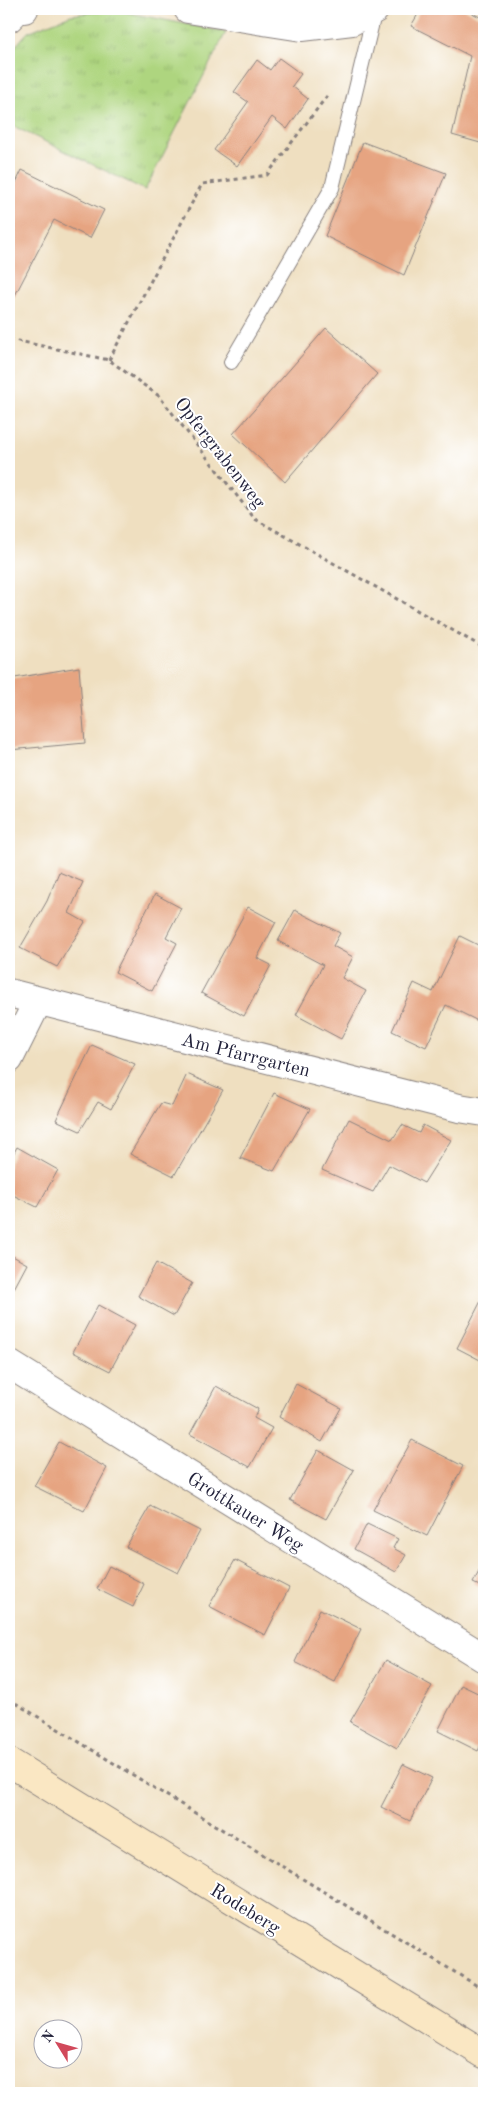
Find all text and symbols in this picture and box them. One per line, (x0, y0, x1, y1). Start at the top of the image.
street label: Opfergrabenweg (170, 395, 269, 513)
street label: Am Pfarrgarten (179, 1031, 312, 1082)
street label: Grottkauer Weg (183, 1470, 307, 1557)
street label: Rodeberg (206, 1881, 283, 1939)
north arrow (32, 2020, 82, 2070)
text: N (40, 2028, 57, 2045)

